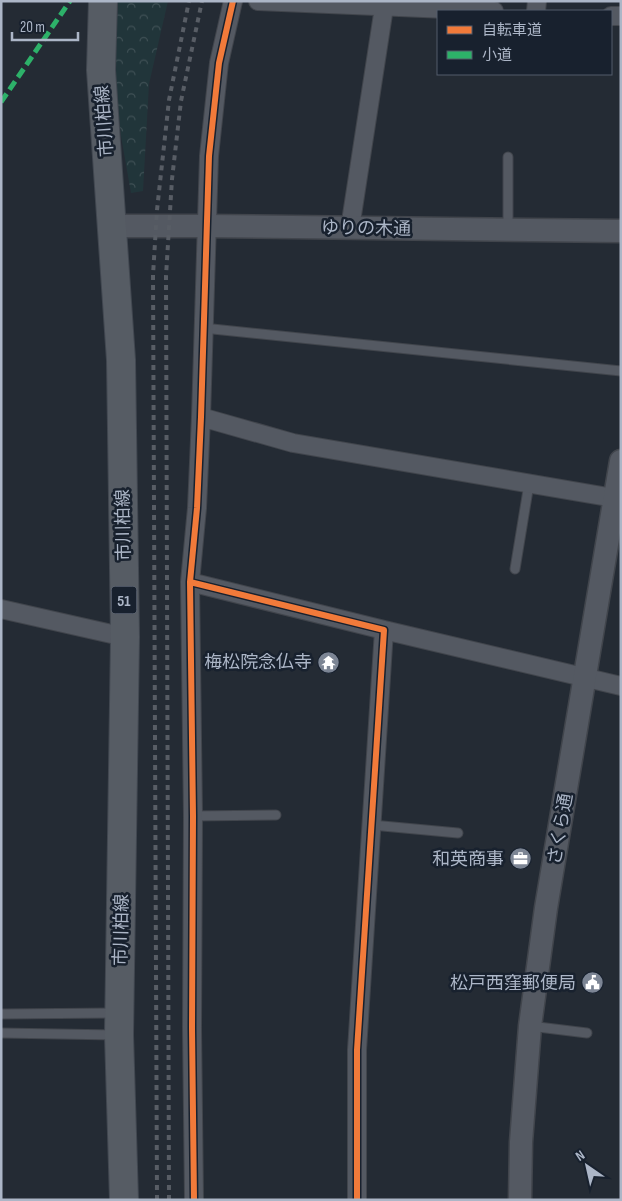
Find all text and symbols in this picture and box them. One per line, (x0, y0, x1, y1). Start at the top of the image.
scale bar (12, 10, 79, 42)
legend (437, 10, 612, 75)
text: 20 m (20, 18, 45, 37)
text: 自転車道 (482, 21, 542, 40)
text: 小道 (482, 46, 512, 65)
street label: 市川柏線 (92, 84, 117, 158)
street label: ゆりの木通 (321, 217, 411, 240)
street label: 市川柏線 (112, 489, 135, 561)
road number: 51 (112, 586, 136, 614)
temple icon: 梅松院念仏寺 (316, 650, 340, 674)
place label: 梅松院念仏寺 (204, 652, 312, 673)
street label: さくら通 (544, 792, 577, 866)
office icon: 和英商事 (508, 847, 532, 871)
place label: 和英商事 (432, 849, 504, 870)
street label: 市川柏線 (110, 894, 133, 966)
public building icon: 松戸西窪郵便局 (580, 971, 604, 995)
place label: 松戸西窪郵便局 (450, 973, 576, 994)
north arrow (562, 1141, 612, 1191)
text: N (572, 1146, 588, 1165)

